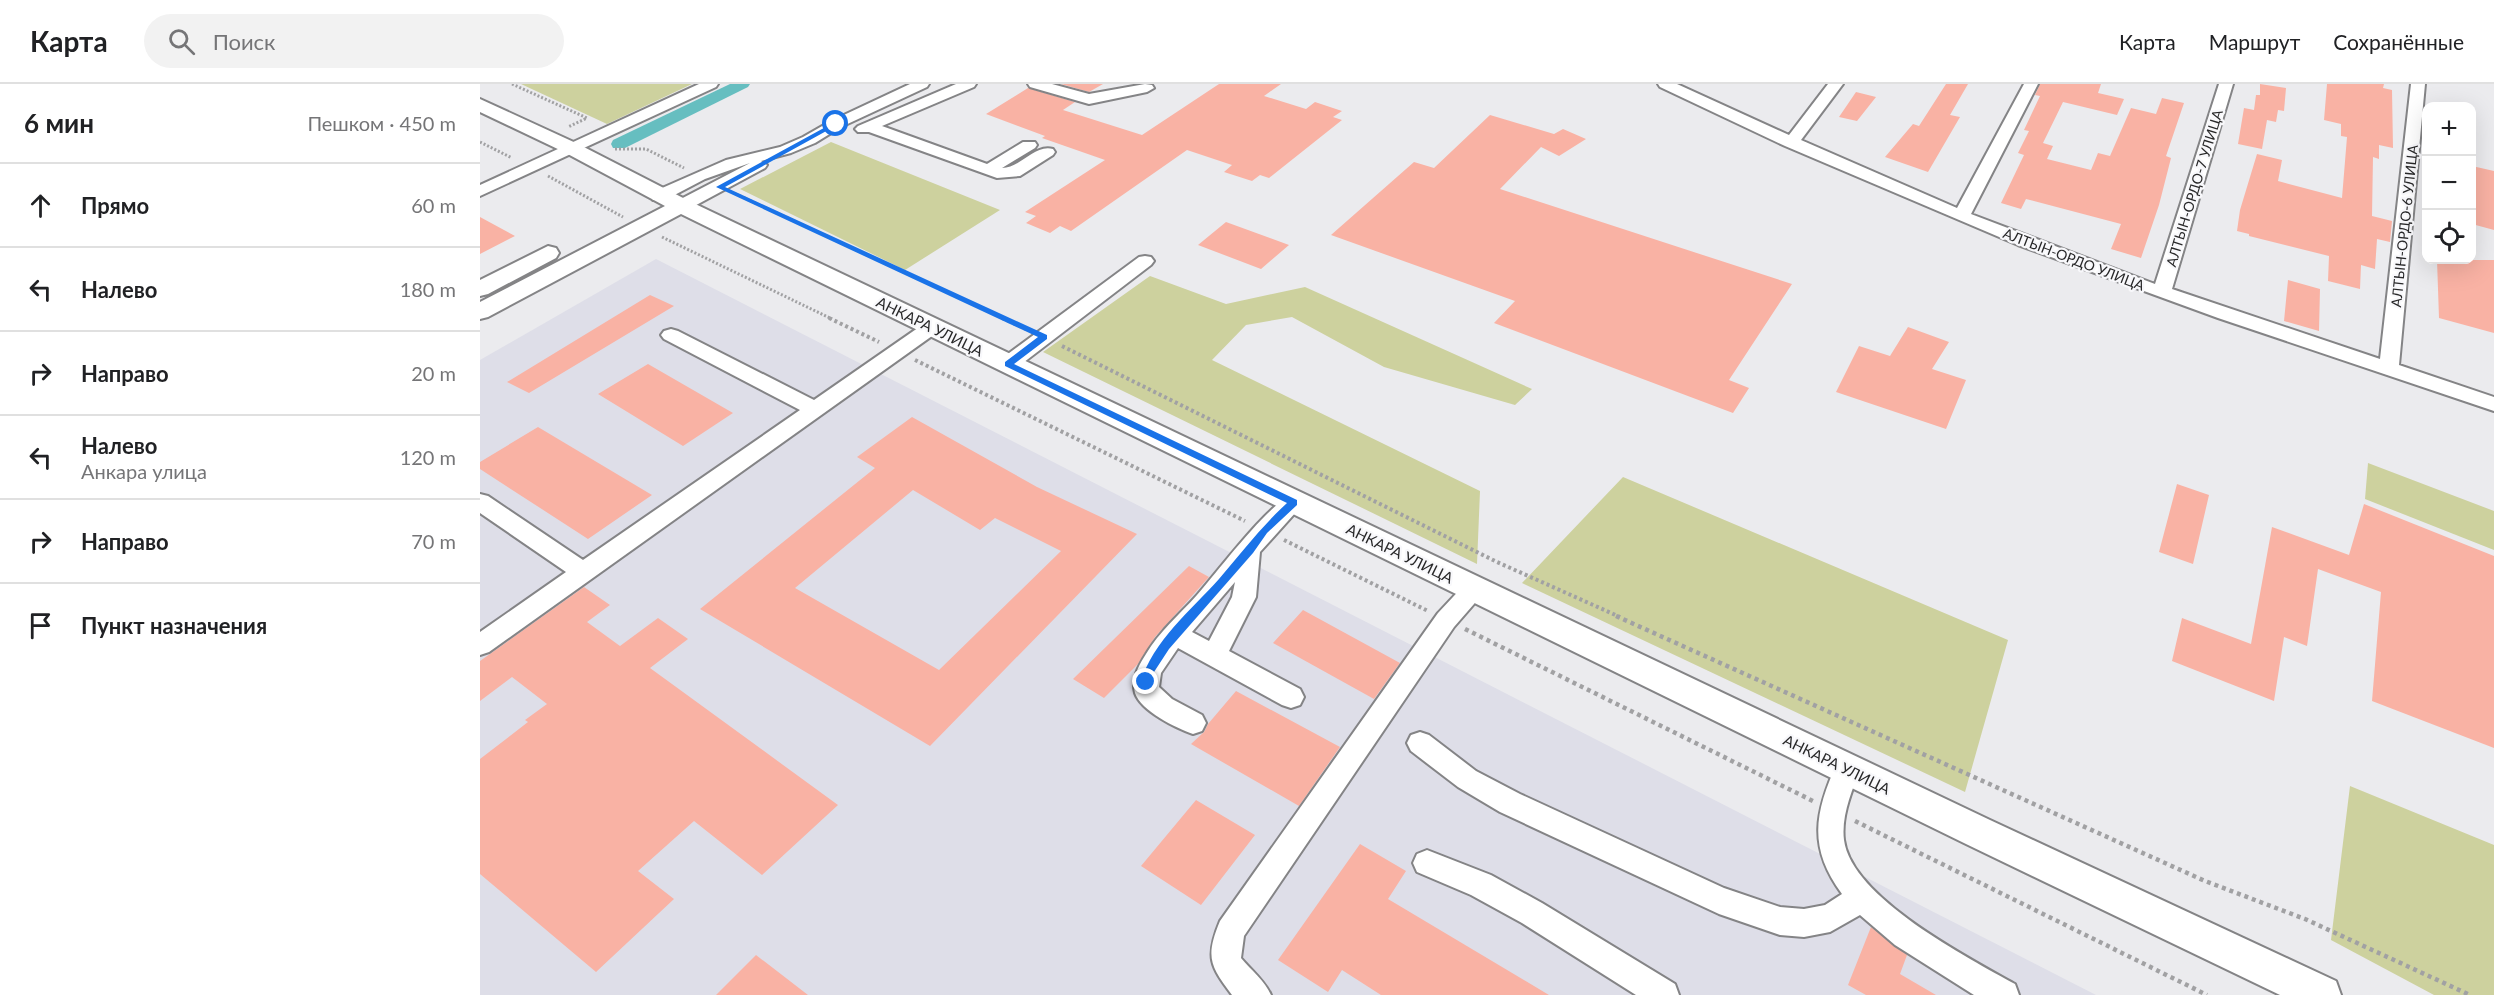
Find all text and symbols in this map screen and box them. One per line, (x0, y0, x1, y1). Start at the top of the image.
search box (144, 14, 564, 68)
text: Карта (30, 24, 108, 58)
icon: search (165, 25, 198, 58)
text: Поиск (213, 28, 276, 55)
text: Карта (2119, 29, 2176, 54)
text: Маршрут (2209, 29, 2300, 54)
text: Сохранённые (2333, 29, 2464, 54)
map controls (2422, 102, 2476, 264)
button: + (2422, 102, 2476, 156)
text: 6 мин (24, 107, 94, 139)
street label: АЛТЫН-ОРДО-7 УЛИЦА (2162, 107, 2226, 269)
route start (822, 110, 848, 136)
text: Пешком · 450 m (307, 111, 456, 135)
street label: АЛТЫН-ОРДО-6 УЛИЦА (2387, 143, 2421, 308)
button: − (2422, 156, 2476, 210)
icon: ahead (24, 189, 57, 222)
text: Прямо (81, 192, 149, 219)
text: 60 m (411, 193, 456, 217)
button: locate (2422, 210, 2476, 264)
street label: АЛТЫН-ОРДО УЛИЦА (2001, 224, 2148, 294)
icon: left (24, 273, 57, 306)
text: Налево (81, 276, 157, 303)
text: 180 m (400, 277, 456, 301)
street label: АНКАРА УЛИЦА (874, 292, 987, 360)
icon: right (24, 357, 57, 390)
text: Направо (81, 360, 169, 387)
text: 20 m (411, 361, 456, 385)
text: Налево (81, 432, 157, 459)
icon: left (24, 441, 57, 474)
text: 120 m (400, 445, 456, 469)
text: Анкара улица (81, 459, 207, 483)
street label: АНКАРА УЛИЦА (1344, 519, 1457, 587)
icon: right (24, 525, 57, 558)
text: Направо (81, 528, 169, 555)
text: 70 m (411, 529, 456, 553)
icon: arrive (24, 609, 57, 642)
text: Пункт назначения (81, 612, 267, 639)
route end (1132, 668, 1158, 694)
street label: АНКАРА УЛИЦА (1781, 730, 1894, 798)

